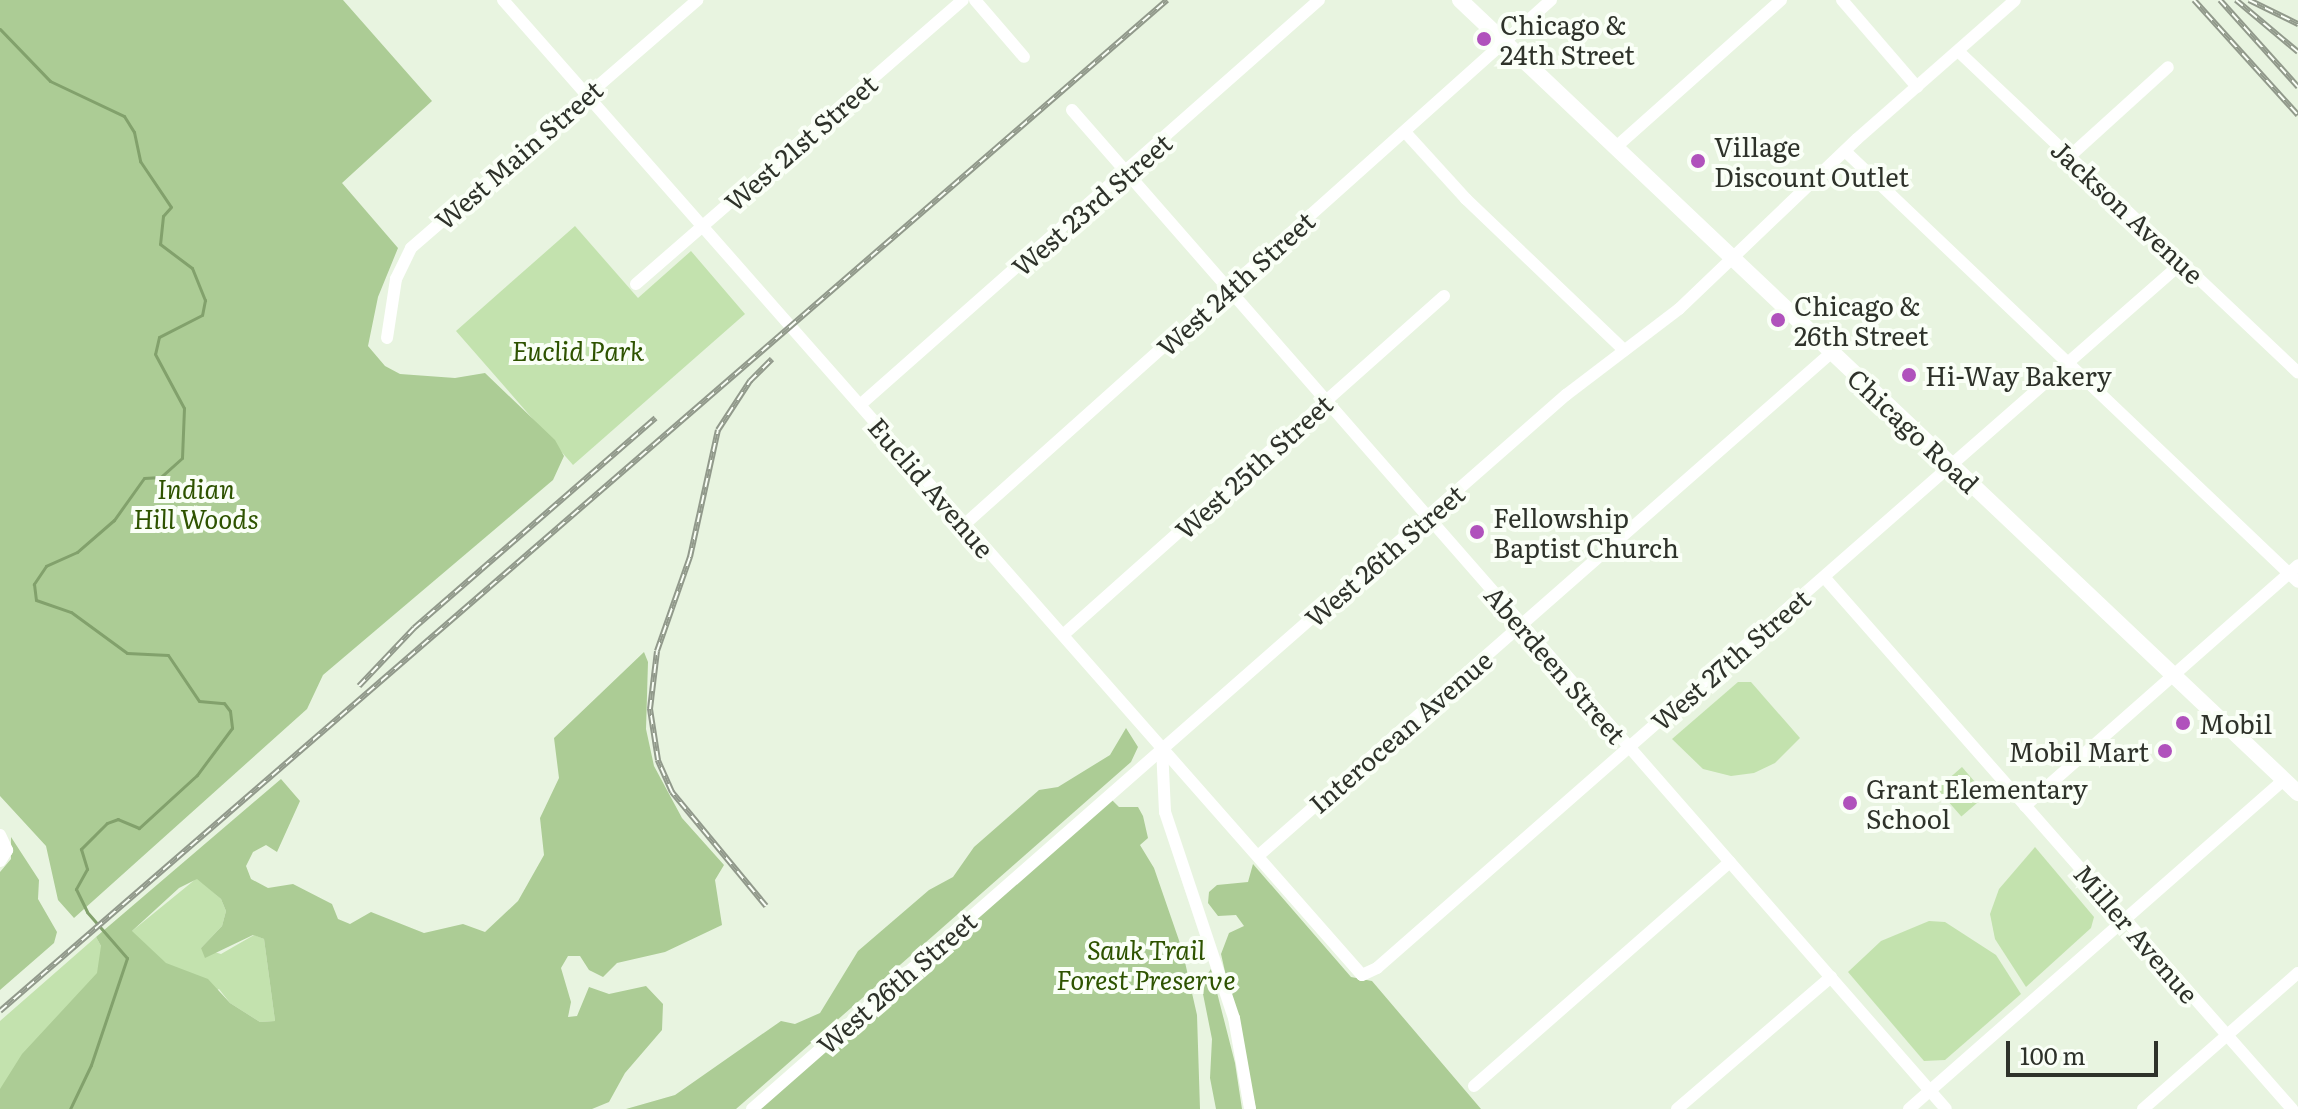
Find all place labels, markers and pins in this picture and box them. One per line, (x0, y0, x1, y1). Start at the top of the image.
place label: Chicago & 24th Street (1500, 8, 1635, 70)
marker: Chicago & 24th Street (1475, 30, 1493, 48)
place label: Village Discount Outlet (1714, 130, 1909, 192)
marker: Village Discount Outlet (1689, 152, 1707, 170)
place label: Chicago & 26th Street (1794, 289, 1928, 350)
marker: Chicago & 26th Street (1769, 311, 1787, 329)
place label: Hi-Way Bakery (1925, 359, 2112, 391)
marker: Hi-Way Bakery (1900, 366, 1918, 384)
place label: Fellowship Baptist Church (1493, 501, 1679, 562)
marker: Fellowship Baptist Church (1468, 523, 1486, 541)
place label: Mobil (2199, 707, 2272, 739)
marker: Mobil (2174, 714, 2192, 732)
place label: Mobil Mart (2009, 735, 2149, 767)
marker: Mobil Mart (2156, 742, 2174, 760)
place label: Grant Elementary School (1866, 772, 2088, 834)
marker: Grant Elementary School (1841, 794, 1859, 812)

